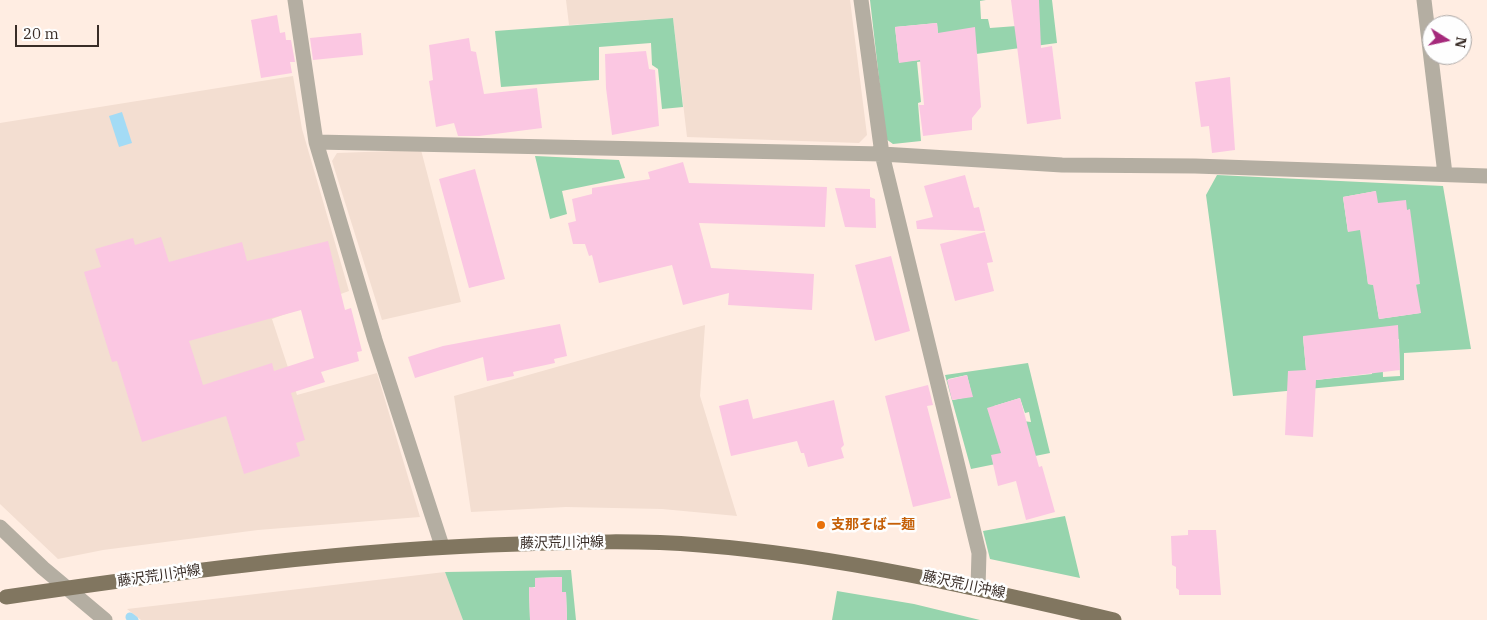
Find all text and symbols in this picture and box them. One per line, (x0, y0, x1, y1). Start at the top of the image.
scale bar (18, 15, 101, 47)
north arrow (1422, 15, 1472, 65)
text: 20 m (23, 24, 59, 43)
text: N (1451, 35, 1471, 49)
place label: 支那そば一麺 (831, 517, 915, 533)
marker: 支那そば一麺 (815, 519, 827, 531)
street label: 藤沢荒川沖線 (520, 534, 604, 552)
street label: 藤沢荒川沖線 (116, 562, 202, 590)
street label: 藤沢荒川沖線 (921, 568, 1007, 602)

